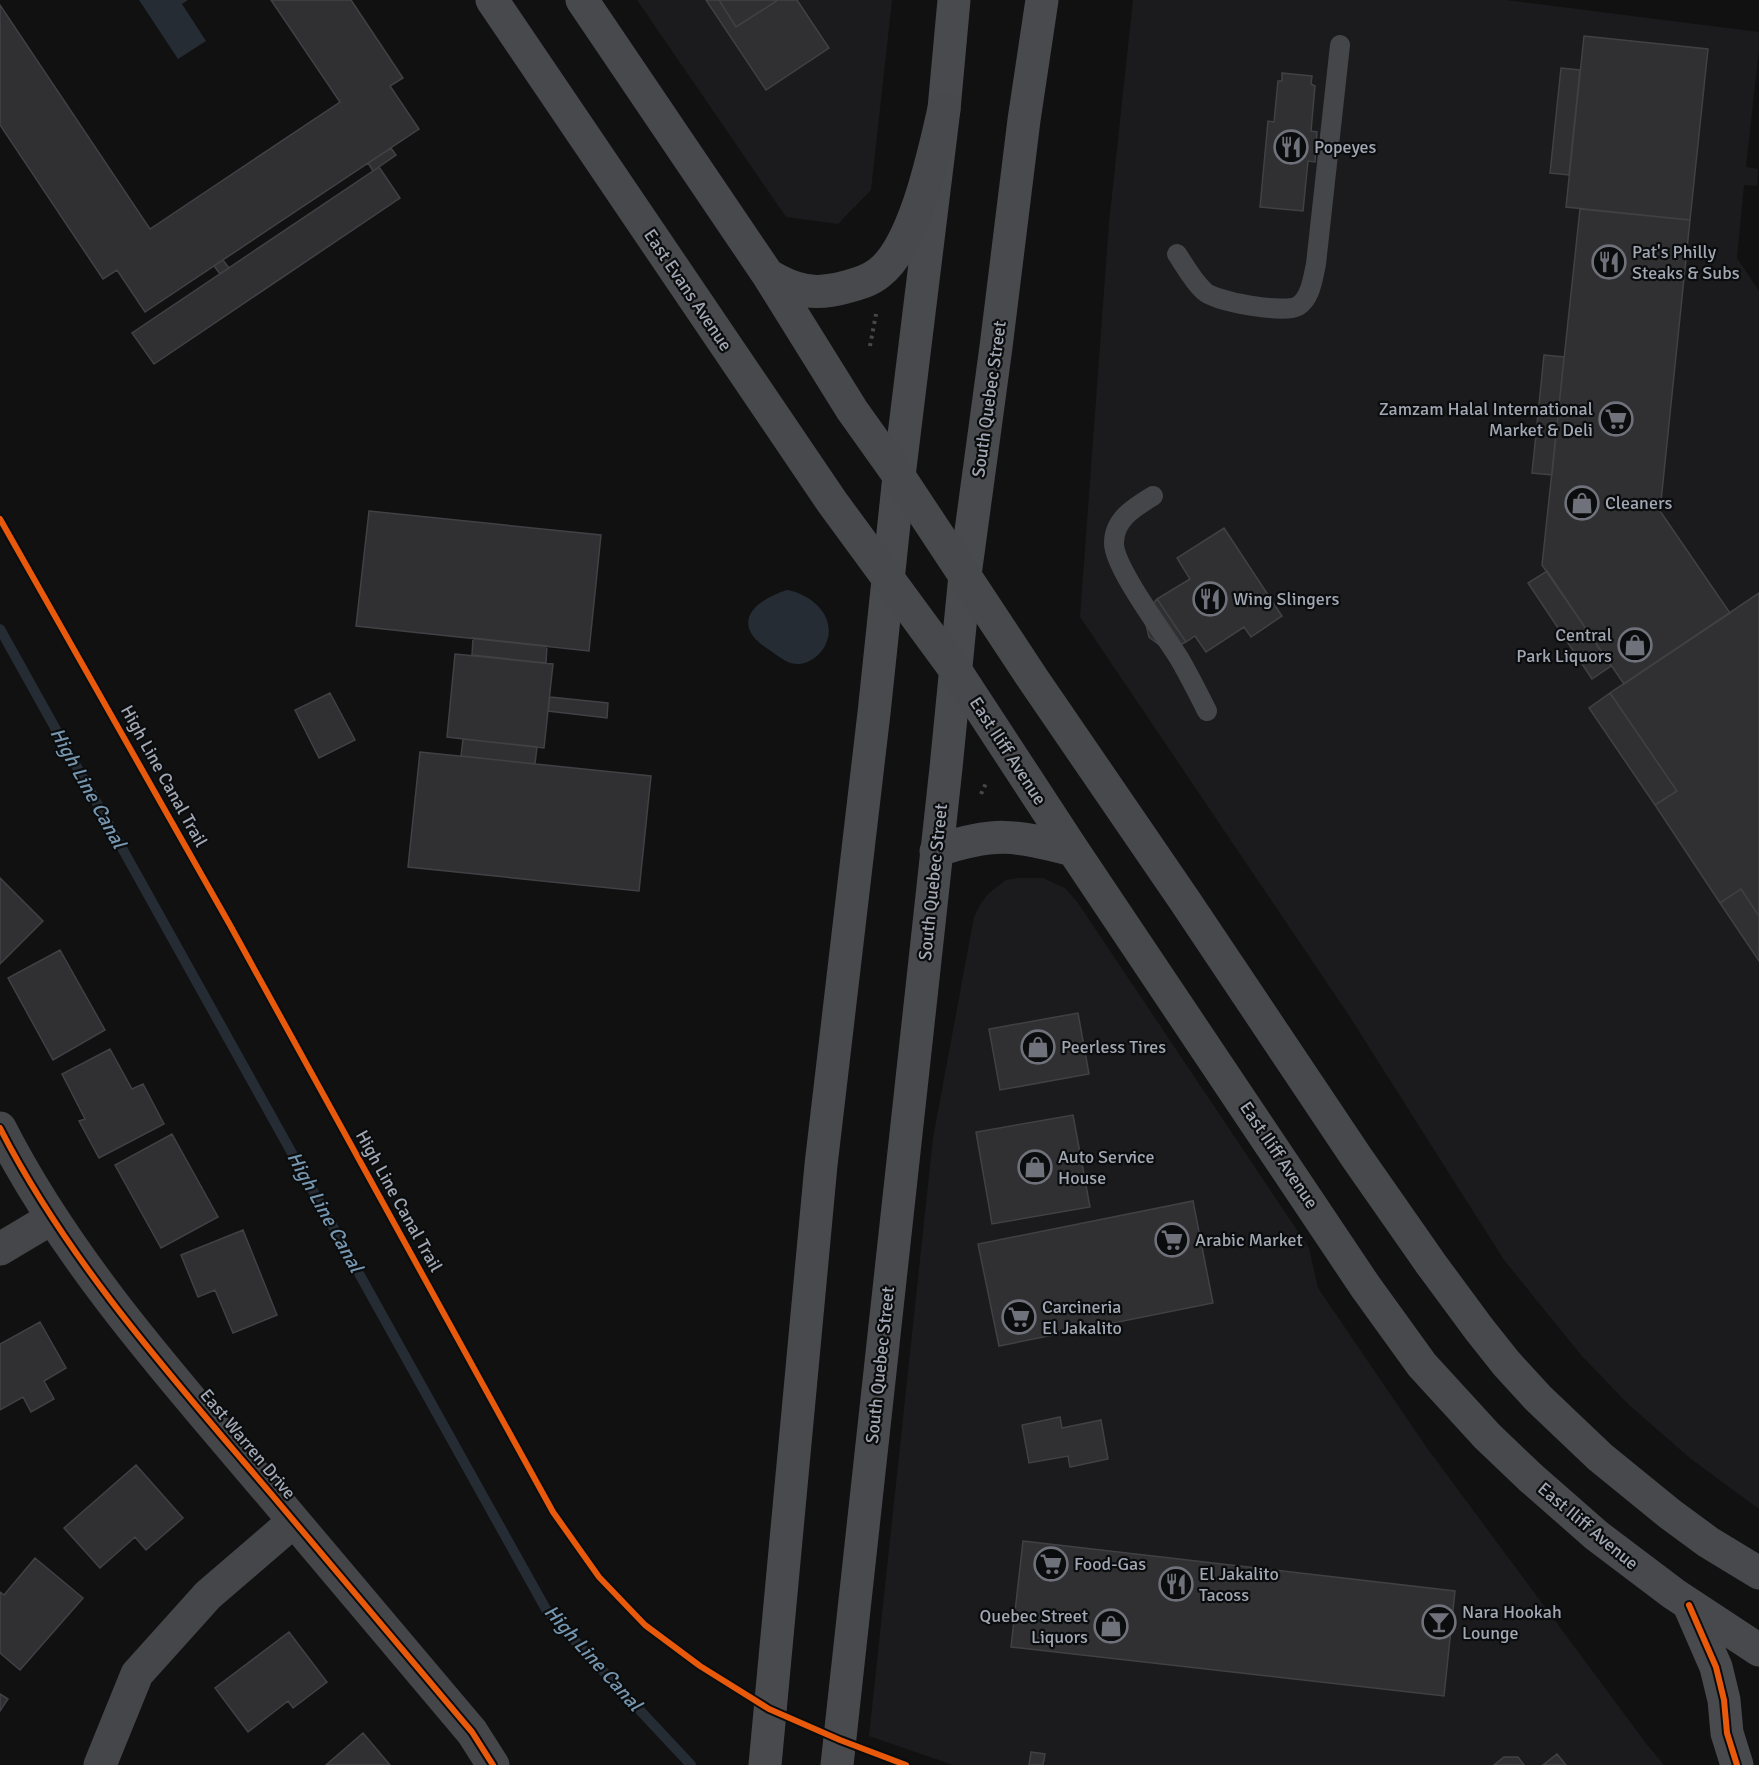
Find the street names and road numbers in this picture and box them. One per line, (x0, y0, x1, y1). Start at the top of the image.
street label: East Evans Avenue (639, 225, 737, 355)
street label: South Quebec Street (967, 319, 1011, 479)
street label: East Iliff Avenue (965, 693, 1051, 809)
street label: High Line Canal Trail (116, 701, 212, 851)
street label: South Quebec Street (914, 802, 952, 962)
street label: East Iliff Avenue (1235, 1097, 1323, 1213)
street label: High Line Canal Trail (351, 1126, 447, 1276)
street label: South Quebec Street (861, 1285, 899, 1445)
street label: East Warren Drive (196, 1384, 300, 1504)
street label: East Iliff Avenue (1533, 1478, 1643, 1574)

